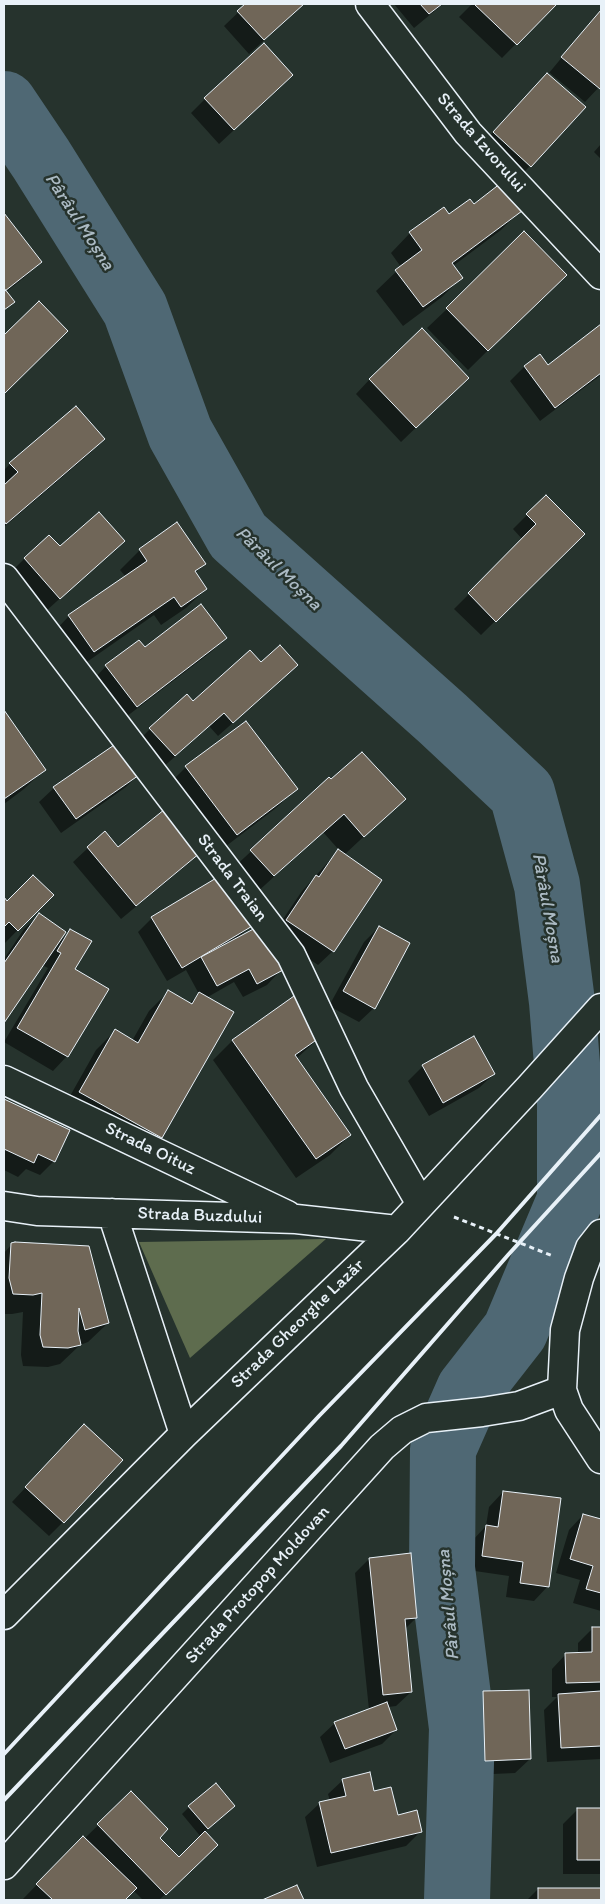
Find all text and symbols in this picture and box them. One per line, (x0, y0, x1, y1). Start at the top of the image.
street label: Strada Izvorului (432, 89, 530, 197)
water label: Pârâul Moșna (39, 169, 119, 275)
water label: Pârâul Moșna (230, 522, 326, 616)
street label: Strada Traian (192, 830, 272, 926)
water label: Pârâul Moșna (526, 851, 568, 965)
street label: Strada Oituz (101, 1118, 199, 1180)
street label: Strada Buzdului (137, 1203, 263, 1229)
street label: Strada Gheorghe Lazăr (227, 1255, 369, 1393)
street label: Strada Protopop Moldovan (181, 1501, 335, 1669)
water label: Pârâul Moșna (433, 1549, 465, 1661)

